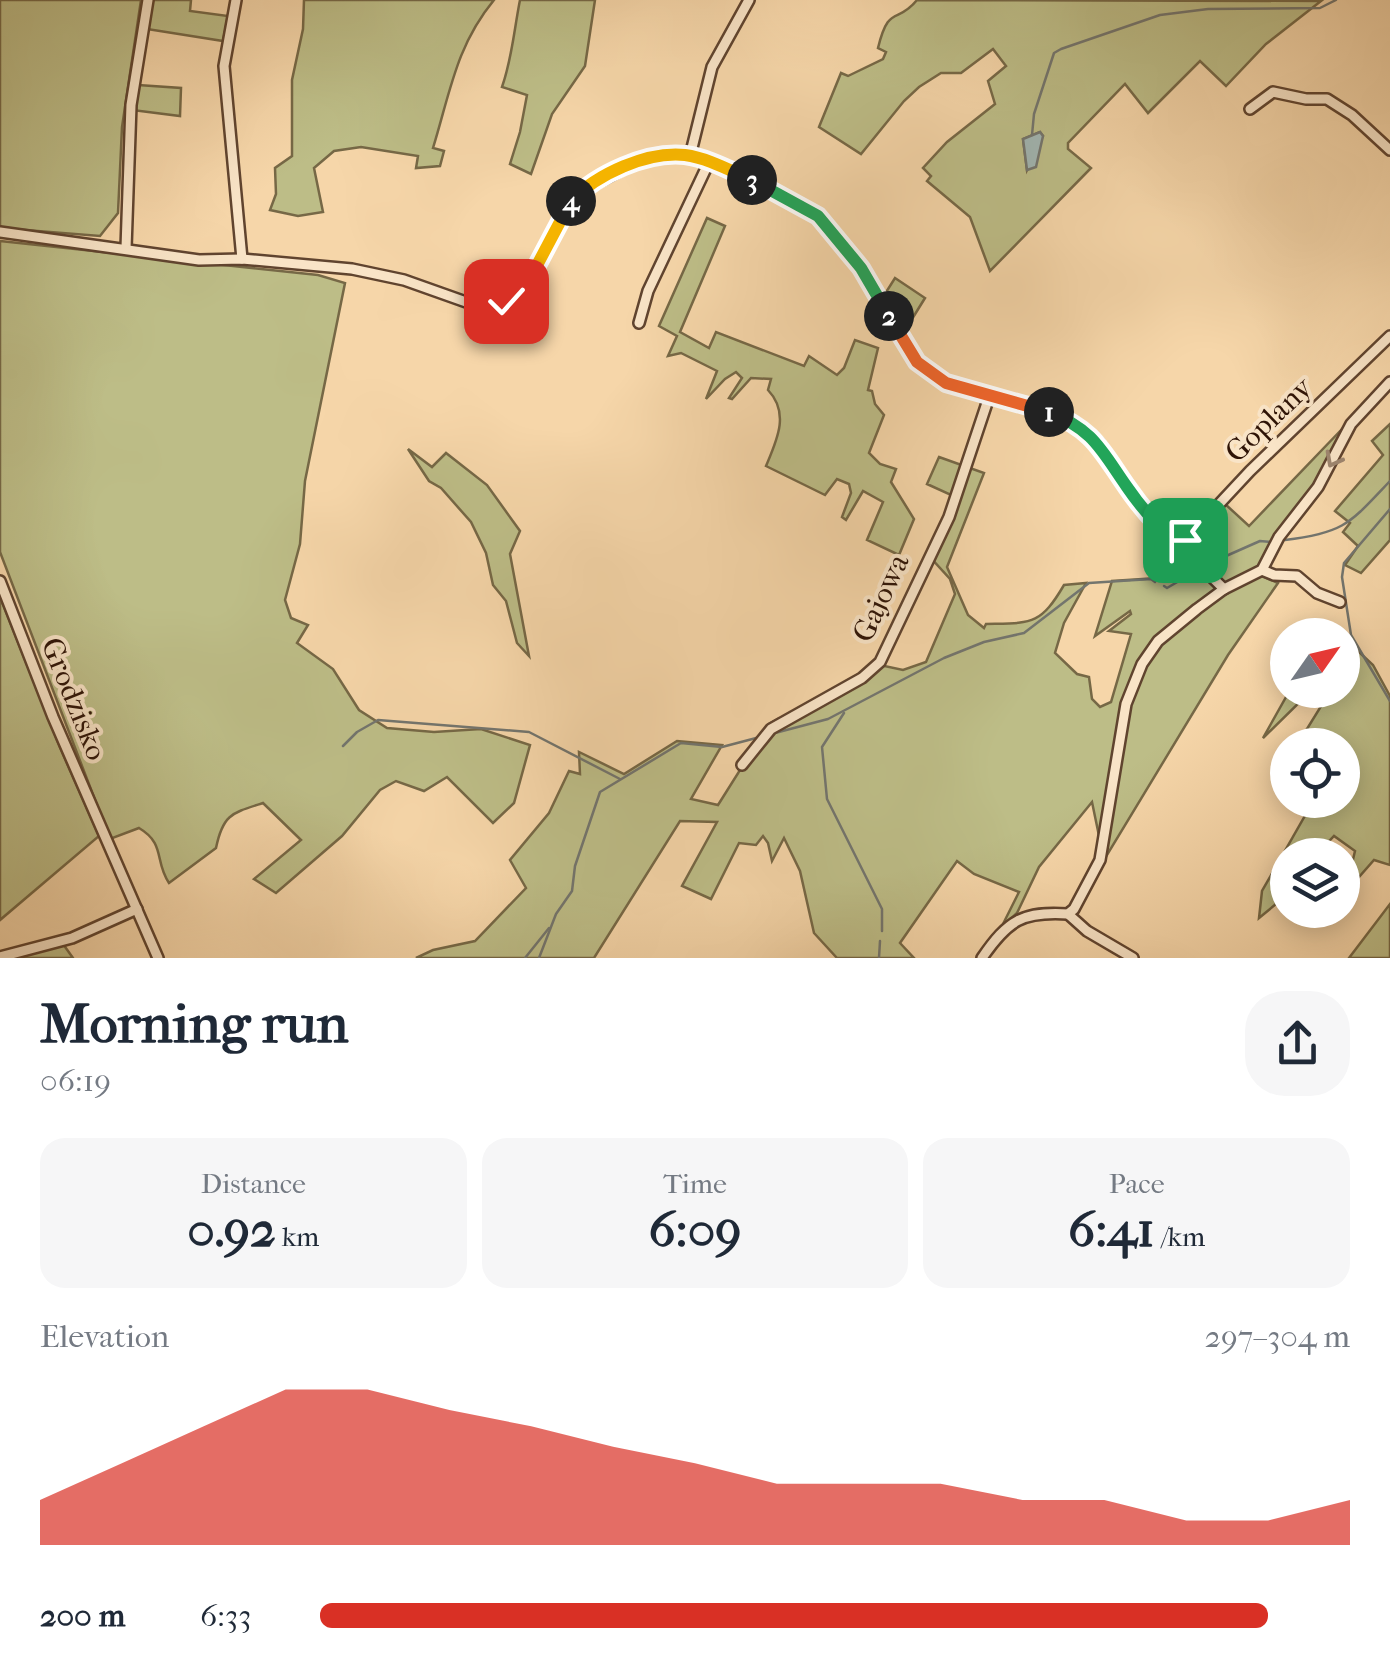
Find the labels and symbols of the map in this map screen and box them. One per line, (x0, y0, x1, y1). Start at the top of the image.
pin: 3 (727, 155, 777, 205)
pin: 4 (546, 176, 596, 226)
pin (464, 259, 549, 344)
pin: 2 (864, 291, 914, 341)
street label: Goplany (1218, 370, 1320, 470)
pin: 1 (1024, 387, 1074, 437)
one-way arrow (1326, 449, 1345, 467)
pin (1143, 498, 1228, 583)
street label: Gajowa (845, 547, 917, 648)
north arrow (1270, 618, 1360, 708)
street label: Grodzisko (34, 633, 114, 765)

